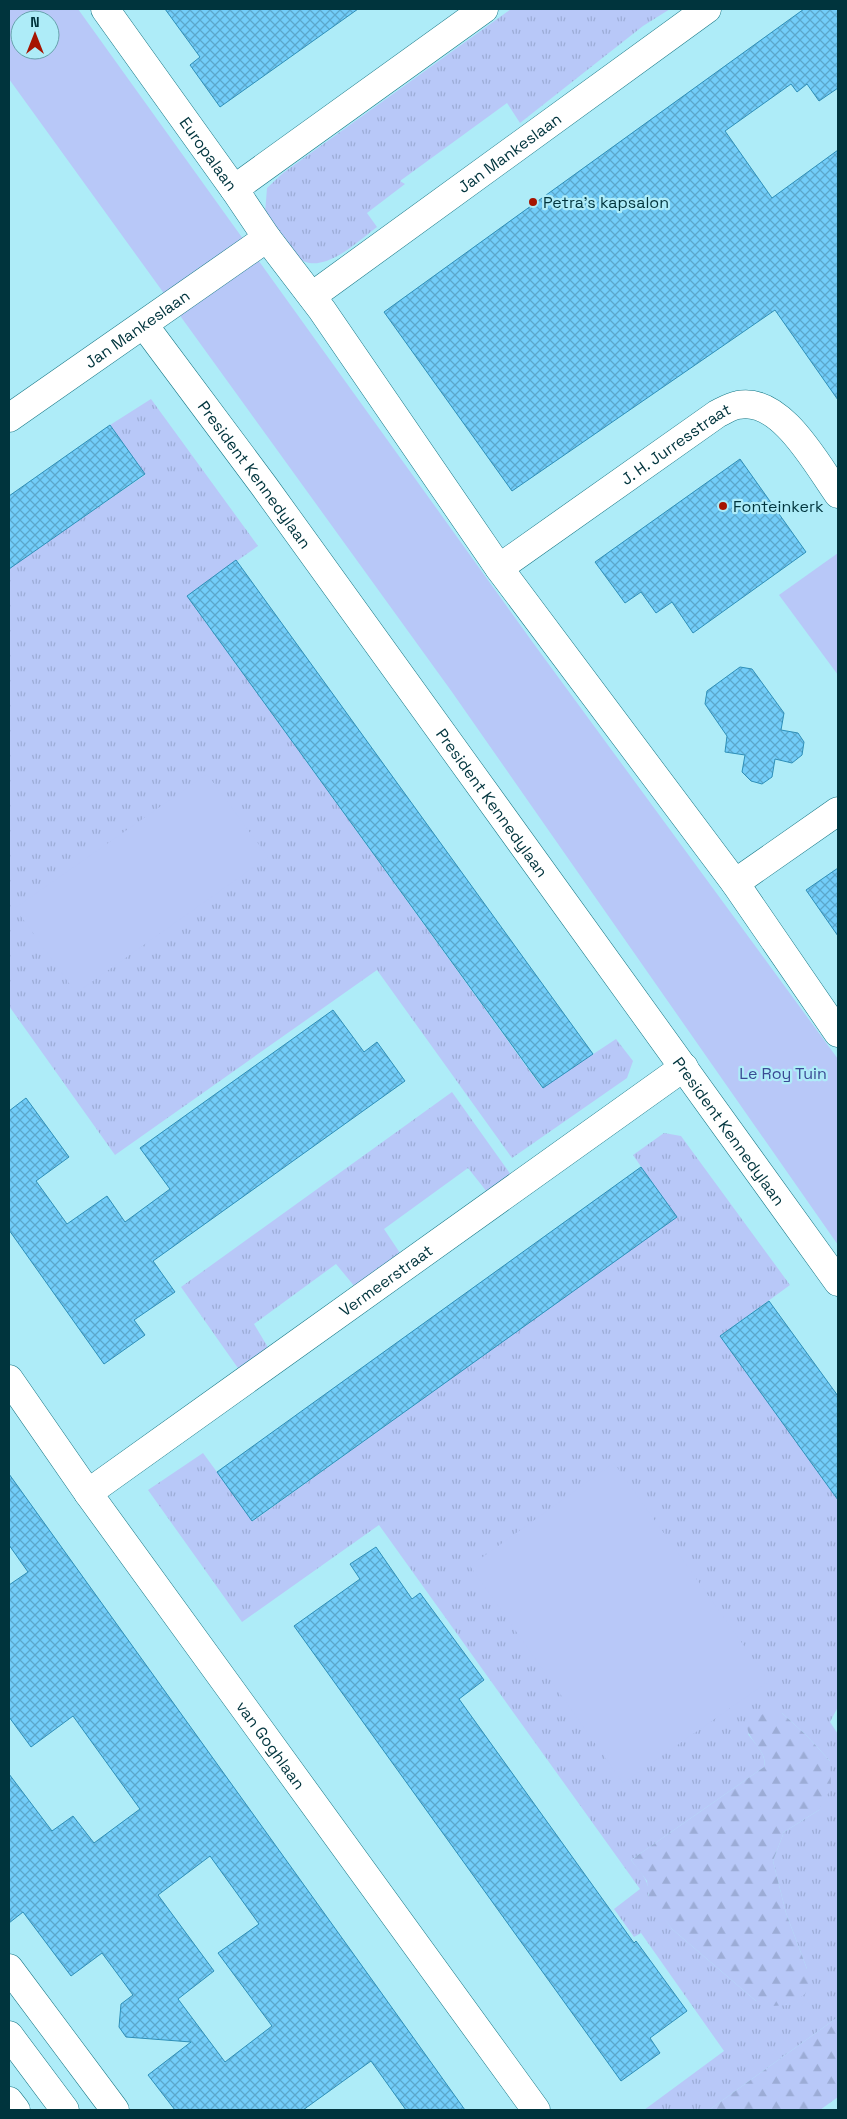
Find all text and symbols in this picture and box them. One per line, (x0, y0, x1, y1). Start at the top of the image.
north arrow (10, 10, 60, 60)
text: N (30, 13, 40, 31)
street label: Jan Mankeslaan (453, 108, 565, 197)
street label: Europalaan (175, 113, 242, 195)
place label: Petra's kapsalon (543, 192, 669, 213)
marker: Petra's kapsalon (527, 196, 539, 208)
street label: Jan Mankeslaan (80, 285, 194, 373)
street label: President Kennedylaan (193, 396, 316, 552)
street label: J. H. Jurresstraat (616, 398, 734, 489)
place label: Fonteinkerk (733, 496, 824, 517)
marker: Fonteinkerk (717, 500, 729, 512)
street label: President Kennedylaan (432, 724, 553, 881)
street label: President Kennedylaan (668, 1053, 790, 1209)
park label: Le Roy Tuin (739, 1063, 827, 1084)
street label: Vermeerstraat (335, 1240, 437, 1321)
street label: van Goghlaan (232, 1697, 310, 1793)

